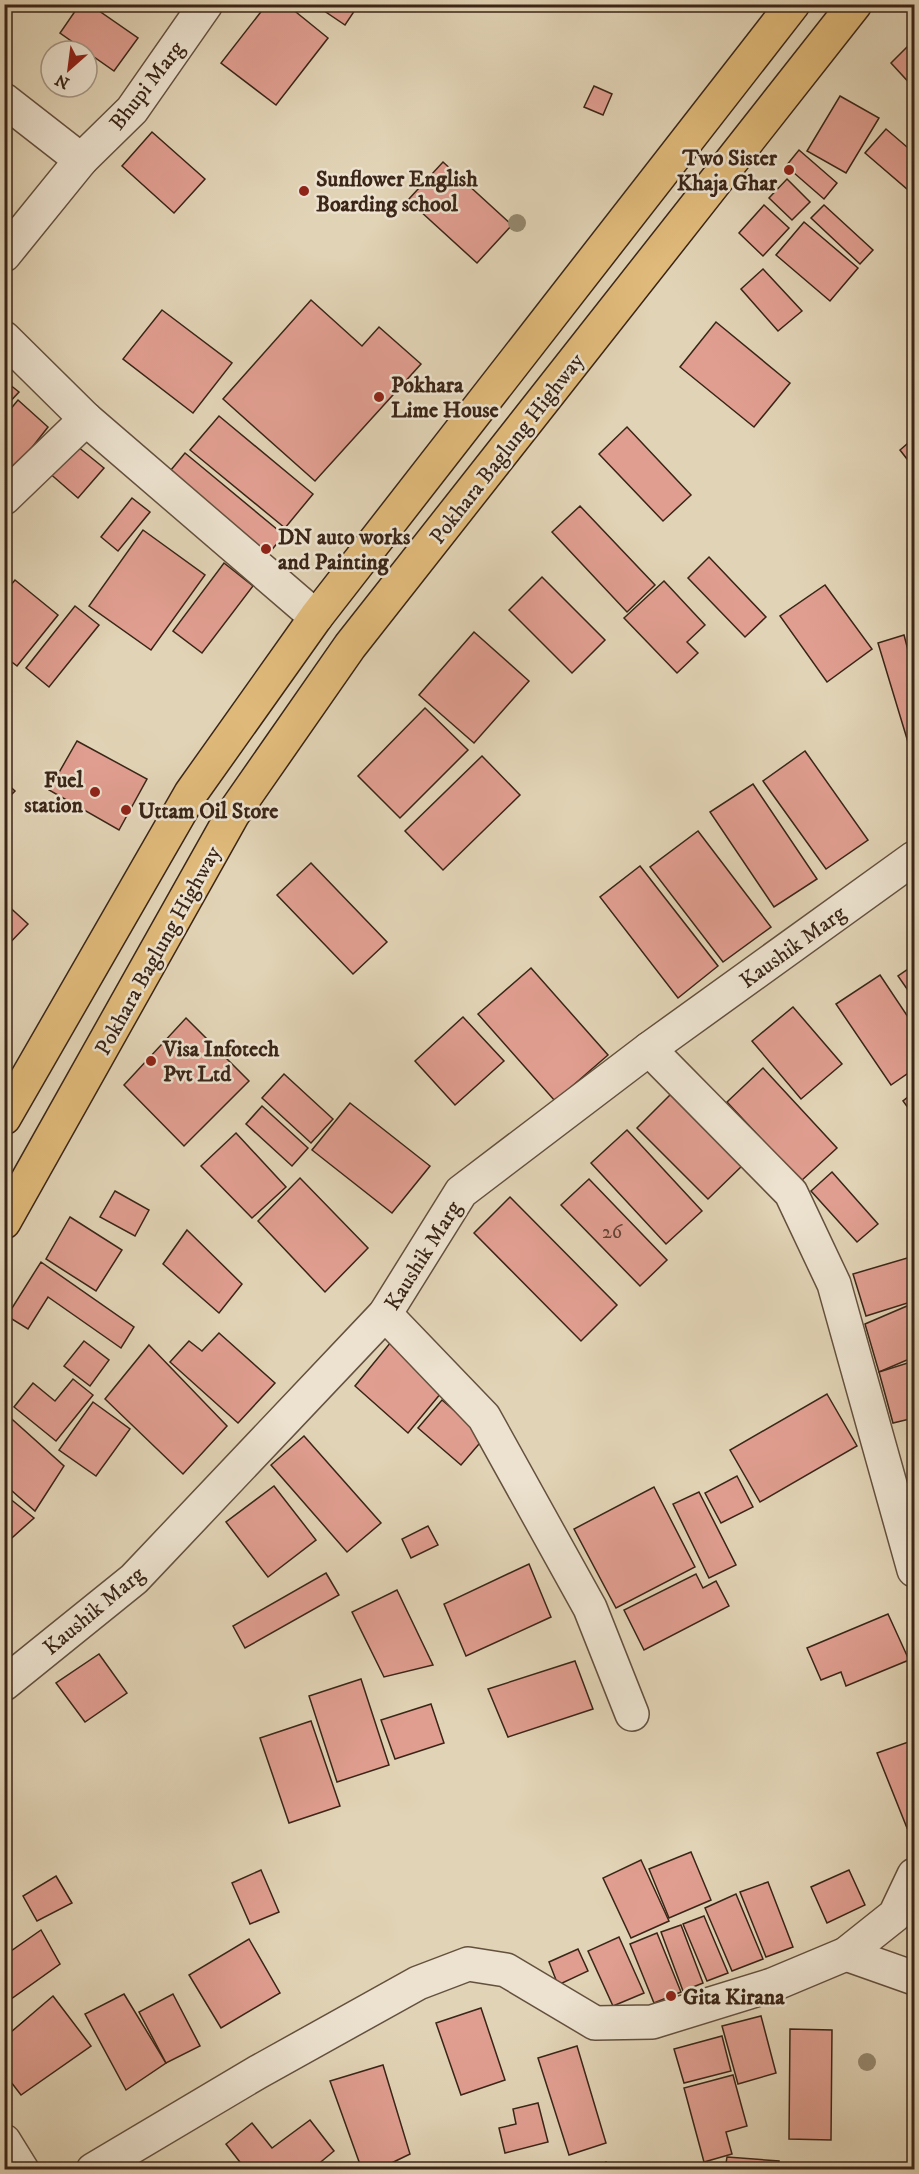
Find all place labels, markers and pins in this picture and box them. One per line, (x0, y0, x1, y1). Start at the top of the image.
place label: Two Sister Khaja Ghar (677, 145, 778, 198)
marker: Two Sister Khaja Ghar (782, 163, 796, 177)
place label: Sunflower English Boarding school (316, 166, 478, 218)
marker: Sunflower English Boarding school (297, 184, 311, 198)
place label: Pokhara Lime House (391, 372, 499, 424)
marker: Pokhara Lime House (372, 390, 386, 404)
place label: DN auto works and Painting (278, 524, 411, 576)
marker: DN auto works and Painting (259, 542, 273, 556)
place label: Fuel station (24, 767, 84, 819)
marker: Fuel station (88, 785, 102, 799)
place label: Uttam Oil Store (138, 798, 278, 825)
marker: Uttam Oil Store (119, 803, 133, 817)
place label: Visa Infotech Pvt Ltd (162, 1036, 280, 1088)
marker: Visa Infotech Pvt Ltd (144, 1054, 158, 1068)
place label: Gita Kirana (683, 1984, 785, 2011)
marker: Gita Kirana (664, 1989, 678, 2003)

